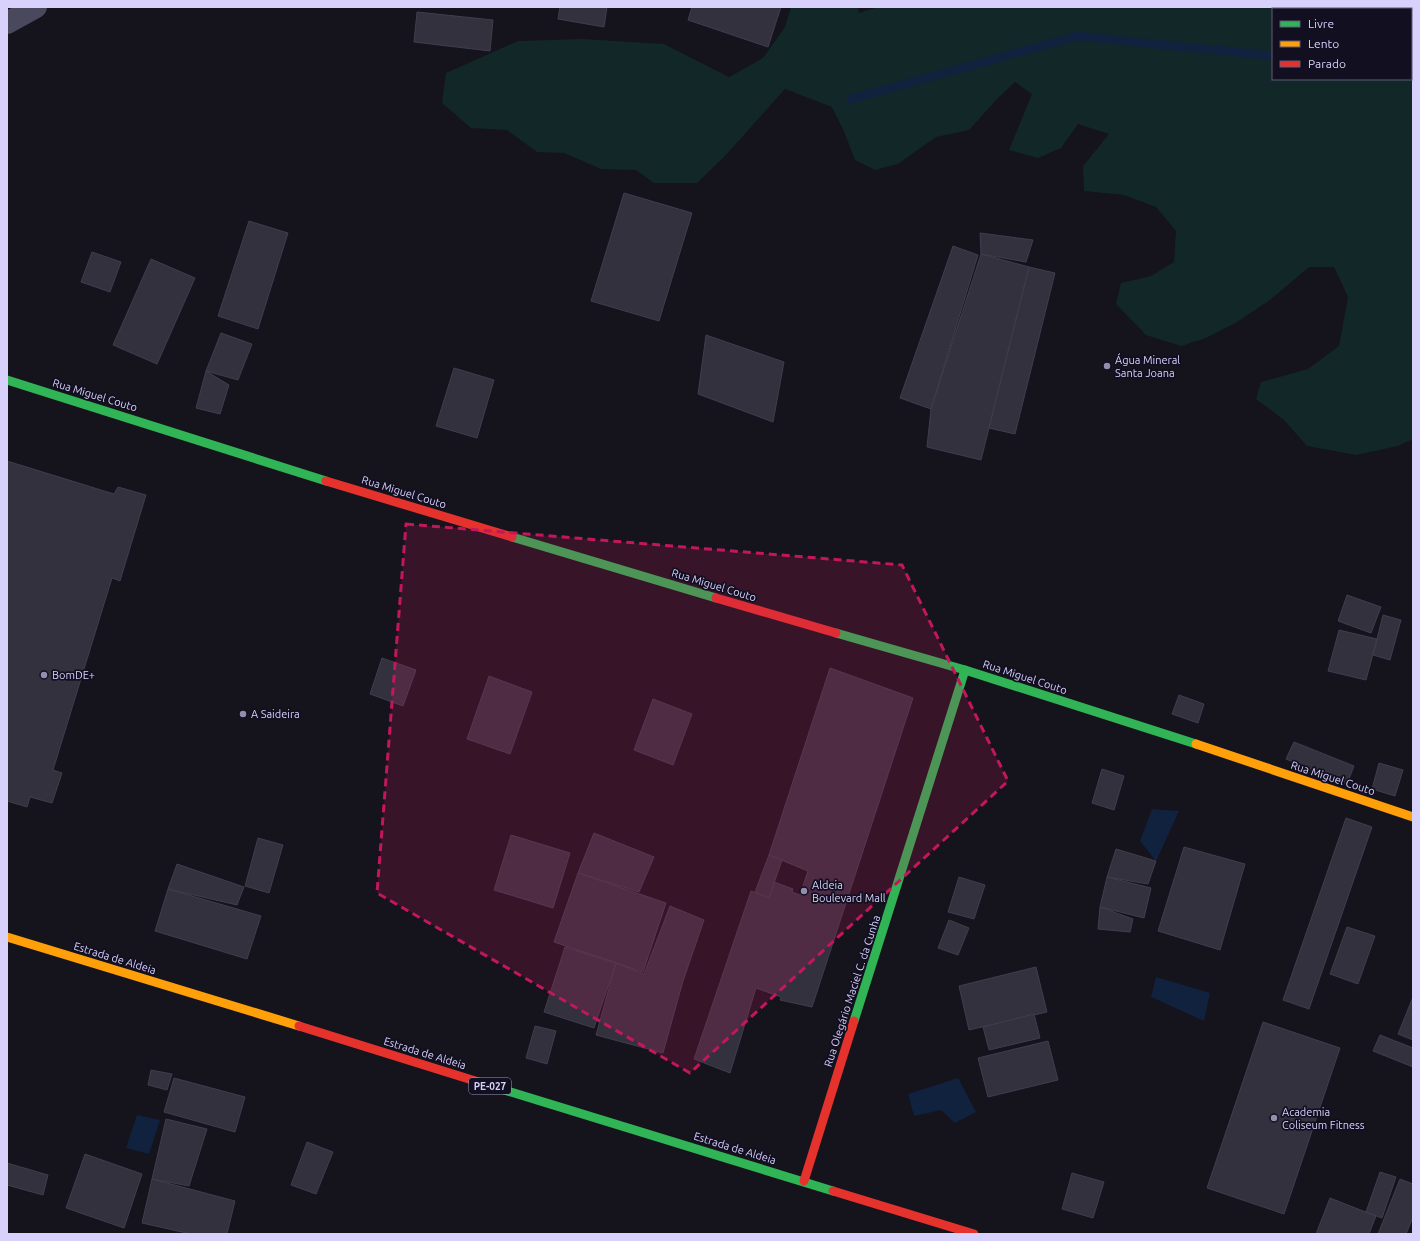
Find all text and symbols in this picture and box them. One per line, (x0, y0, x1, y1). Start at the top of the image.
legend (1272, 8, 1412, 80)
text: Livre (1308, 17, 1334, 30)
text: Lento (1308, 37, 1339, 50)
text: Parado (1308, 57, 1346, 70)
place label: Água Mineral Santa Joana (1115, 353, 1180, 379)
marker: Água Mineral Santa Joana (1102, 361, 1112, 371)
street label: Rua Miguel Couto (51, 376, 139, 414)
street label: Rua Miguel Couto (360, 473, 448, 511)
street label: Rua Miguel Couto (670, 566, 758, 604)
street label: Rua Miguel Couto (981, 658, 1069, 696)
place label: BomDE+ (52, 669, 95, 681)
marker: BomDE+ (39, 670, 49, 680)
place label: A Saideira (251, 708, 300, 720)
marker: A Saideira (238, 709, 248, 719)
street label: Rua Miguel Couto (1289, 759, 1377, 797)
place label: Aldeia Boulevard Mall (812, 879, 886, 904)
marker: Aldeia Boulevard Mall (799, 886, 809, 896)
street label: Rua Olegário Maciel C. da Cunha (822, 914, 882, 1068)
street label: Estrada de Aldeia (72, 940, 158, 976)
street label: Estrada de Aldeia (382, 1035, 468, 1071)
road number: PE-027 (469, 1078, 511, 1094)
place label: Academia Coliseum Fitness (1282, 1106, 1365, 1131)
marker: Academia Coliseum Fitness (1269, 1113, 1279, 1123)
street label: Estrada de Aldeia (692, 1130, 778, 1166)

